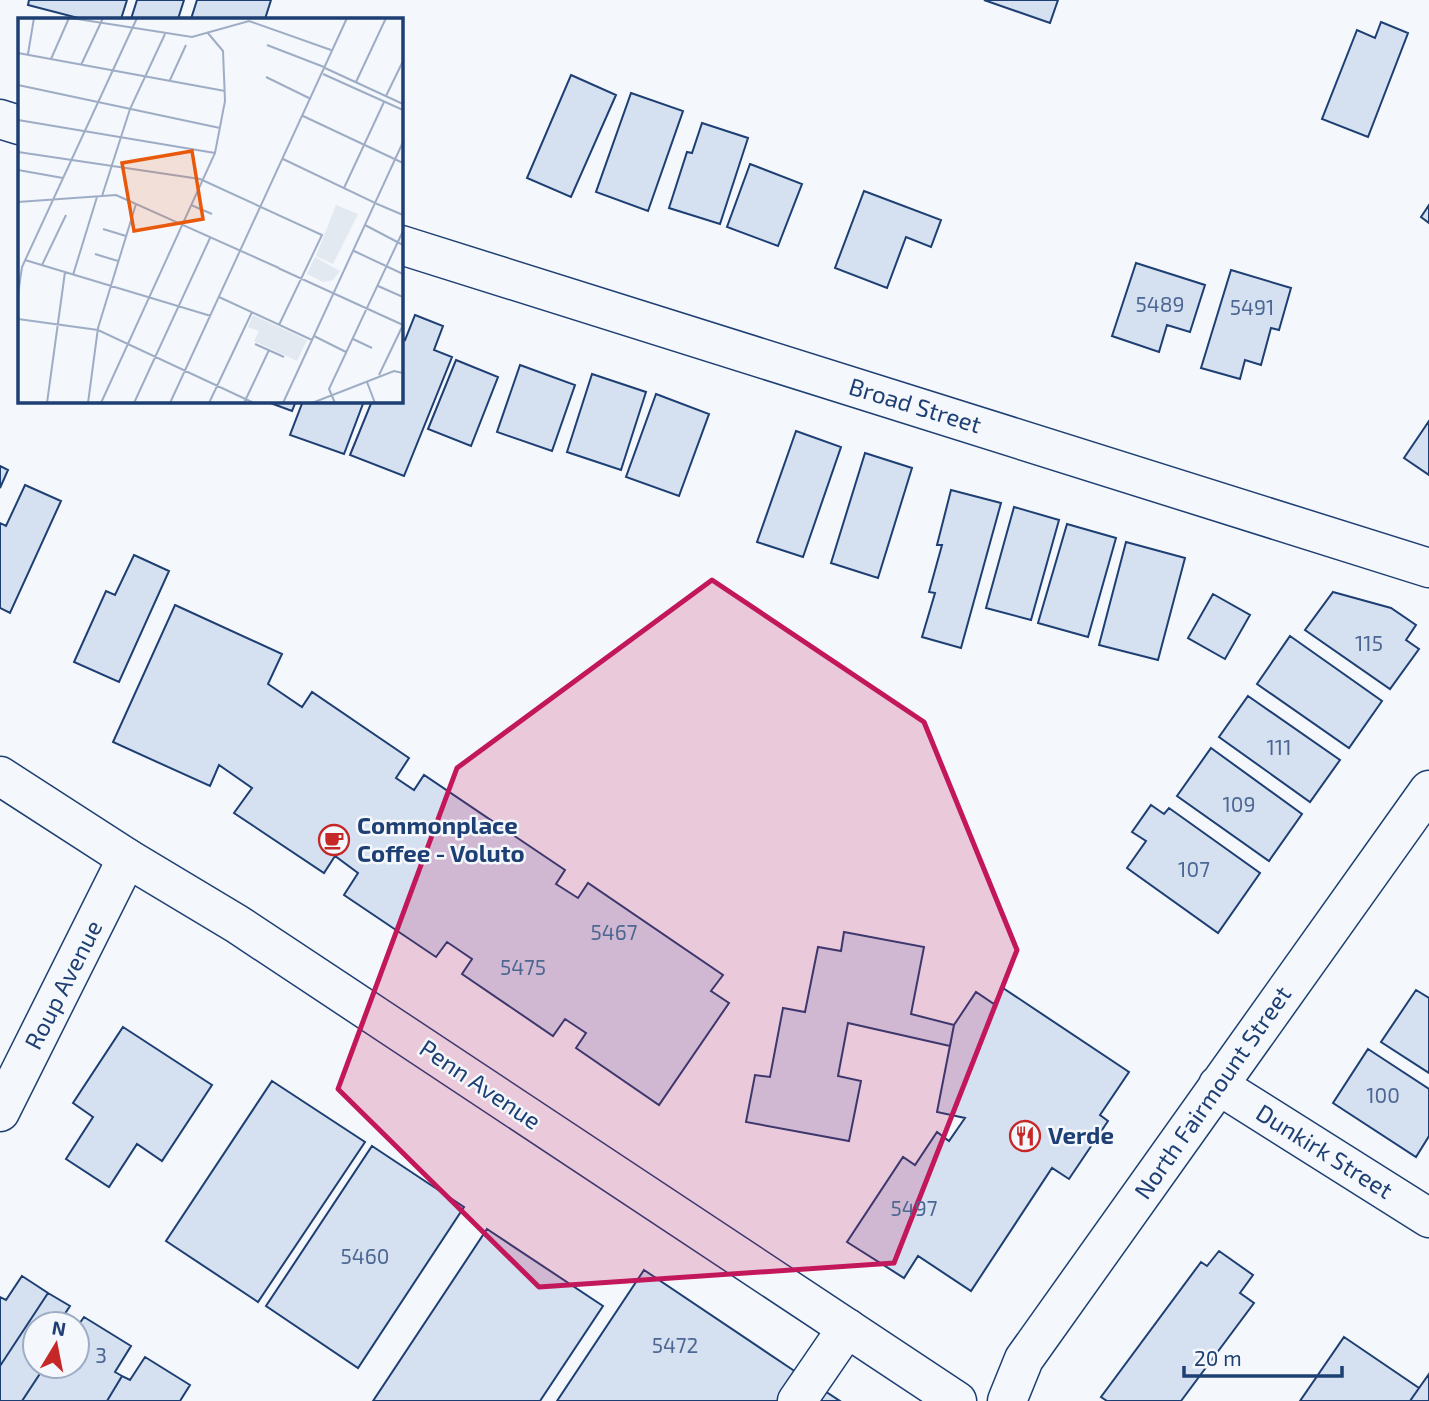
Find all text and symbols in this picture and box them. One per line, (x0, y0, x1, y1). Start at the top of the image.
inset map (18, 18, 402, 402)
house number: 5489 (1136, 291, 1184, 316)
house number: 5491 (1230, 294, 1274, 319)
street label: Broad Street (846, 371, 985, 438)
house number: 115 (1355, 630, 1383, 655)
house number: 111 (1266, 734, 1292, 759)
house number: 109 (1222, 791, 1256, 816)
place label: Commonplace Coffee - Voluto (357, 810, 525, 867)
cafe icon: Commonplace Coffee - Voluto (317, 823, 351, 857)
house number: 107 (1178, 856, 1210, 881)
street label: Roup Avenue (18, 915, 108, 1054)
house number: 5467 (591, 919, 638, 944)
house number: 5475 (500, 954, 546, 979)
street label: North Fairmount Street (1127, 980, 1296, 1204)
street label: Penn Avenue (415, 1033, 547, 1135)
house number: 100 (1366, 1082, 1400, 1107)
street label: Dunkirk Street (1251, 1097, 1398, 1204)
restaurant icon: Verde (1008, 1119, 1042, 1153)
place label: Verde (1048, 1120, 1114, 1149)
house number: 5497 (891, 1195, 938, 1220)
house number: 5460 (341, 1243, 389, 1268)
north arrow (21, 1310, 91, 1380)
text: N (50, 1315, 68, 1340)
house number: 5472 (652, 1332, 698, 1357)
scale bar (1184, 1334, 1342, 1378)
house number: 3 (95, 1342, 107, 1367)
text: 20 m (1194, 1345, 1242, 1370)

